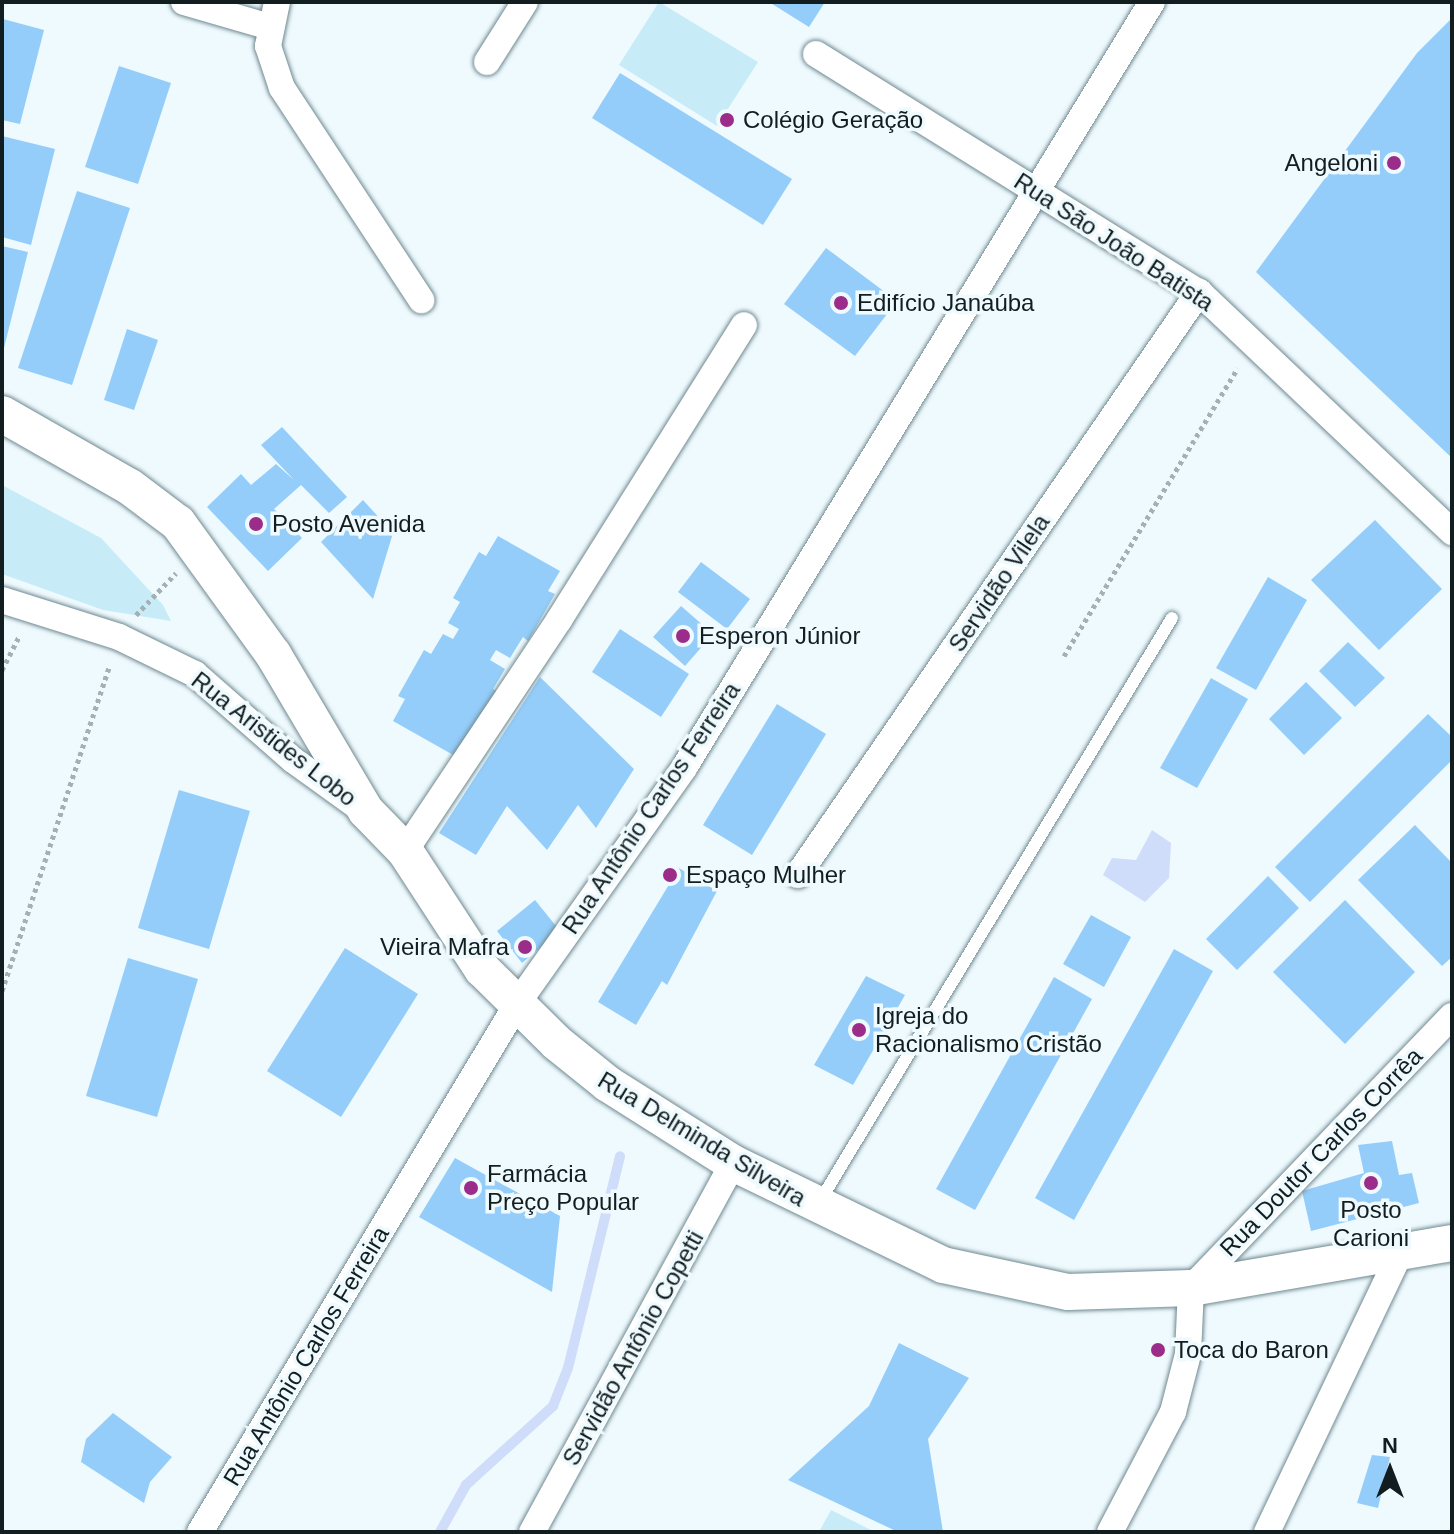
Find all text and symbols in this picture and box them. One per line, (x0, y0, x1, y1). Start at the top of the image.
place label: Colégio Geração (743, 106, 923, 134)
marker: Colégio Geração (718, 111, 736, 129)
place label: Angeloni (1285, 149, 1378, 177)
marker: Angeloni (1385, 154, 1403, 172)
street label: Rua São João Batista (1009, 167, 1219, 317)
place label: Edifício Janaúba (857, 289, 1034, 317)
marker: Edifício Janaúba (832, 294, 850, 312)
street label: Servidão Vilela (942, 509, 1056, 657)
place label: Posto Avenida (272, 510, 426, 538)
marker: Posto Avenida (247, 515, 265, 533)
place label: Esperon Júnior (699, 622, 860, 650)
marker: Esperon Júnior (674, 627, 692, 645)
street label: Rua Aristides Lobo (185, 665, 363, 813)
street label: Rua Antônio Carlos Ferreira (556, 676, 746, 940)
place label: Espaço Mulher (686, 861, 846, 889)
marker: Espaço Mulher (661, 866, 679, 884)
place label: Vieira Mafra (380, 933, 509, 961)
marker: Vieira Mafra (516, 938, 534, 956)
place label: Igreja do Racionalismo Cristão (875, 1002, 1102, 1058)
marker: Igreja do Racionalismo Cristão (850, 1021, 868, 1039)
street label: Rua Doutor Carlos Corrêa (1214, 1042, 1428, 1262)
street label: Rua Delminda Silveira (593, 1066, 811, 1212)
place label: Farmácia Preço Popular (487, 1160, 639, 1216)
marker: Posto Carioni (1362, 1174, 1380, 1192)
marker: Farmácia Preço Popular (462, 1179, 480, 1197)
place label: Posto Carioni (1333, 1196, 1409, 1252)
street label: Rua Antônio Carlos Ferreira (217, 1221, 395, 1491)
street label: Servidão Antônio Copetti (556, 1225, 710, 1471)
place label: Toca do Baron (1174, 1336, 1329, 1364)
marker: Toca do Baron (1149, 1341, 1167, 1359)
north arrow (1350, 1430, 1430, 1510)
text: N (1382, 1433, 1398, 1458)

